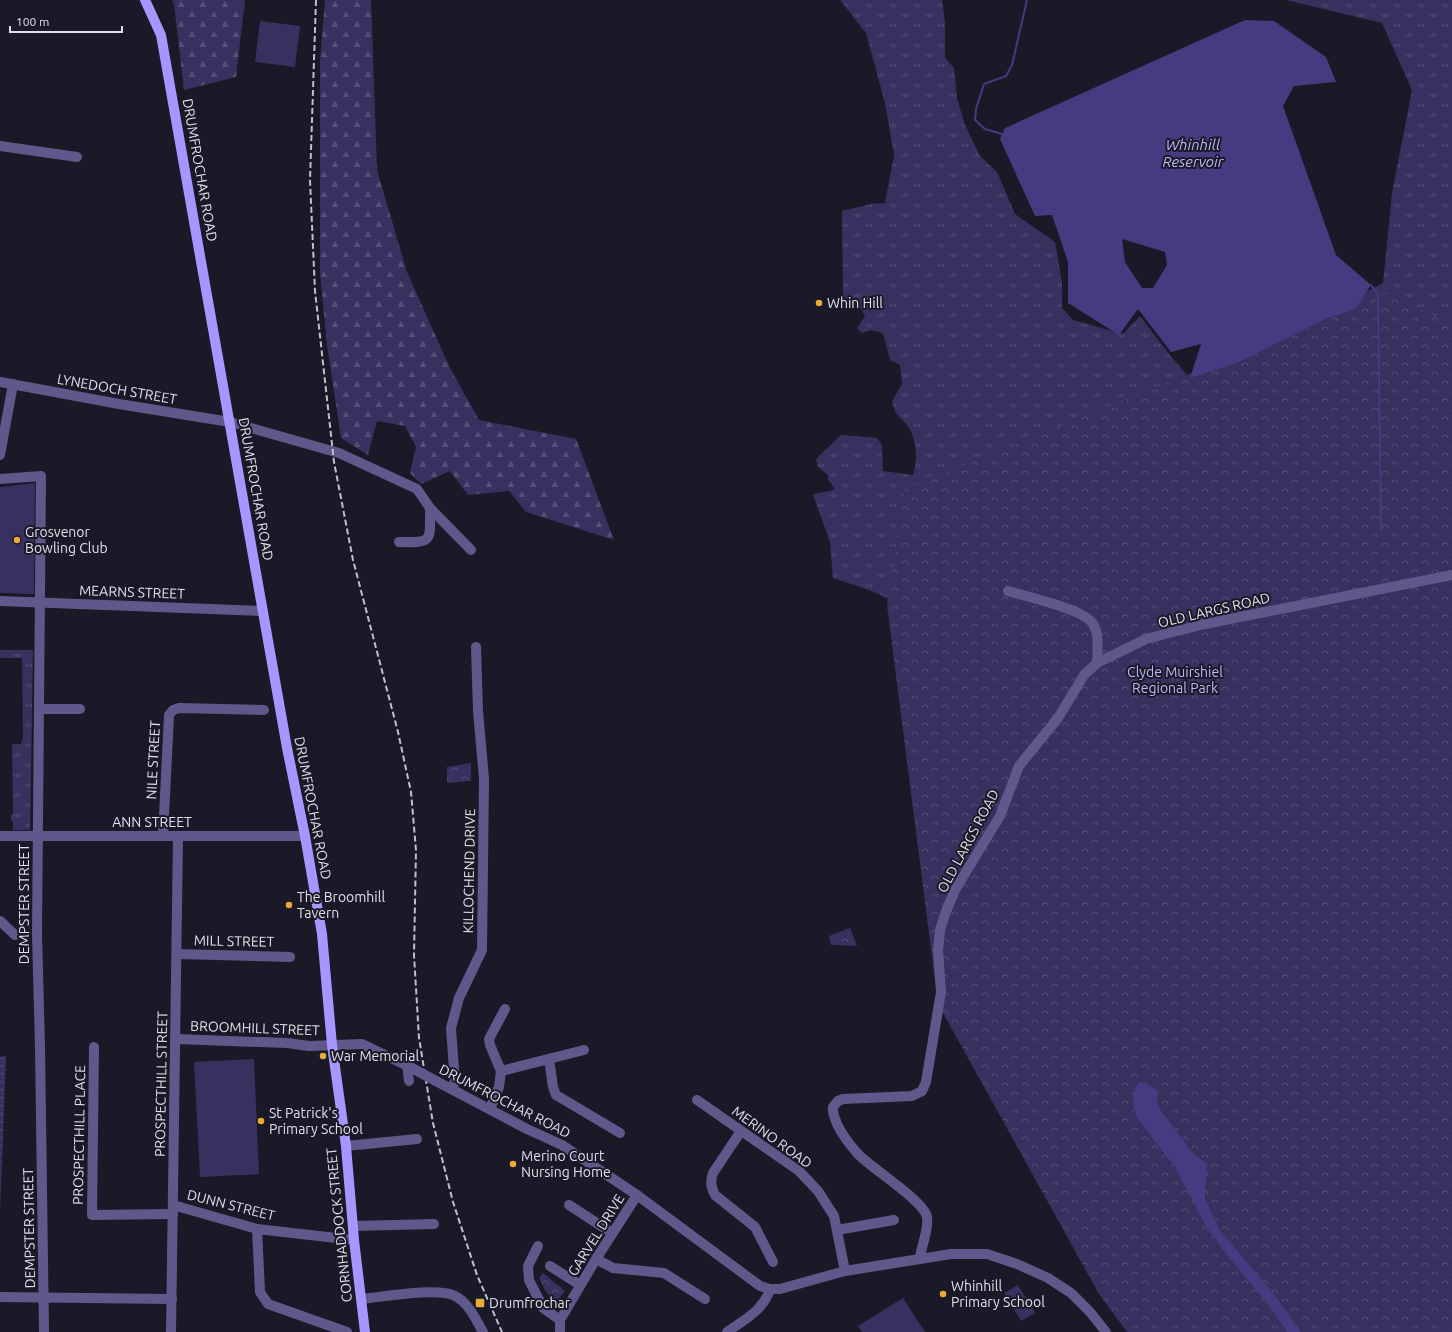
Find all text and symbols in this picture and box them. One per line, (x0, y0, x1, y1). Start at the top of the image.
scale bar (10, 8, 122, 34)
text: 100 m (16, 15, 49, 28)
street label: DRUMFROCHAR ROAD (180, 97, 220, 243)
water label: Whinhill Reservoir (1163, 136, 1225, 170)
place label: Whin Hill (827, 295, 883, 311)
marker: Whin Hill (814, 298, 824, 308)
street label: LYNEDOCH STREET (56, 371, 178, 407)
street label: DRUMFROCHAR ROAD (236, 416, 276, 562)
place label: Grosvenor Bowling Club (25, 524, 108, 556)
marker: Grosvenor Bowling Club (12, 535, 22, 545)
street label: MEARNS STREET (79, 582, 185, 602)
street label: OLD LARGS ROAD (1156, 589, 1272, 631)
park label: Clyde Muirshiel Regional Park (1127, 664, 1223, 696)
street label: NILE STREET (143, 720, 163, 800)
street label: DRUMFROCHAR ROAD (291, 735, 335, 881)
street label: OLD LARGS ROAD (934, 787, 1002, 895)
street label: KILLOCHEND DRIVE (460, 808, 478, 934)
street label: ANN STREET (112, 814, 192, 830)
street label: DEMPSTER STREET (16, 844, 32, 964)
place label: The Broomhill Tavern (297, 889, 385, 921)
marker: The Broomhill Tavern (284, 900, 294, 910)
street label: MILL STREET (194, 932, 275, 950)
street label: PROSPECTHILL STREET (152, 1011, 170, 1157)
street label: BROOMHILL STREET (190, 1018, 320, 1038)
place label: War Memorial (331, 1048, 419, 1064)
marker: War Memorial (318, 1051, 328, 1061)
street label: DRUMFROCHAR ROAD (437, 1061, 573, 1141)
street label: PROSPECTHILL PLACE (70, 1065, 88, 1205)
street label: MERINO ROAD (729, 1103, 815, 1171)
place label: St Patrick's Primary School (269, 1105, 363, 1137)
marker: St Patrick's Primary School (256, 1116, 266, 1126)
street label: CORNHADDOCK STREET (323, 1147, 355, 1303)
place label: Merino Court Nursing Home (521, 1148, 611, 1180)
marker: Merino Court Nursing Home (508, 1159, 518, 1169)
street label: DEMPSTER STREET (20, 1167, 38, 1288)
street label: DUNN STREET (185, 1186, 277, 1224)
street label: GARVEL DRIVE (565, 1191, 628, 1279)
place label: Whinhill Primary School (951, 1278, 1045, 1310)
marker: Whinhill Primary School (938, 1289, 948, 1299)
place label: Drumfrochar (489, 1295, 571, 1311)
marker: Drumfrochar (474, 1297, 486, 1309)

